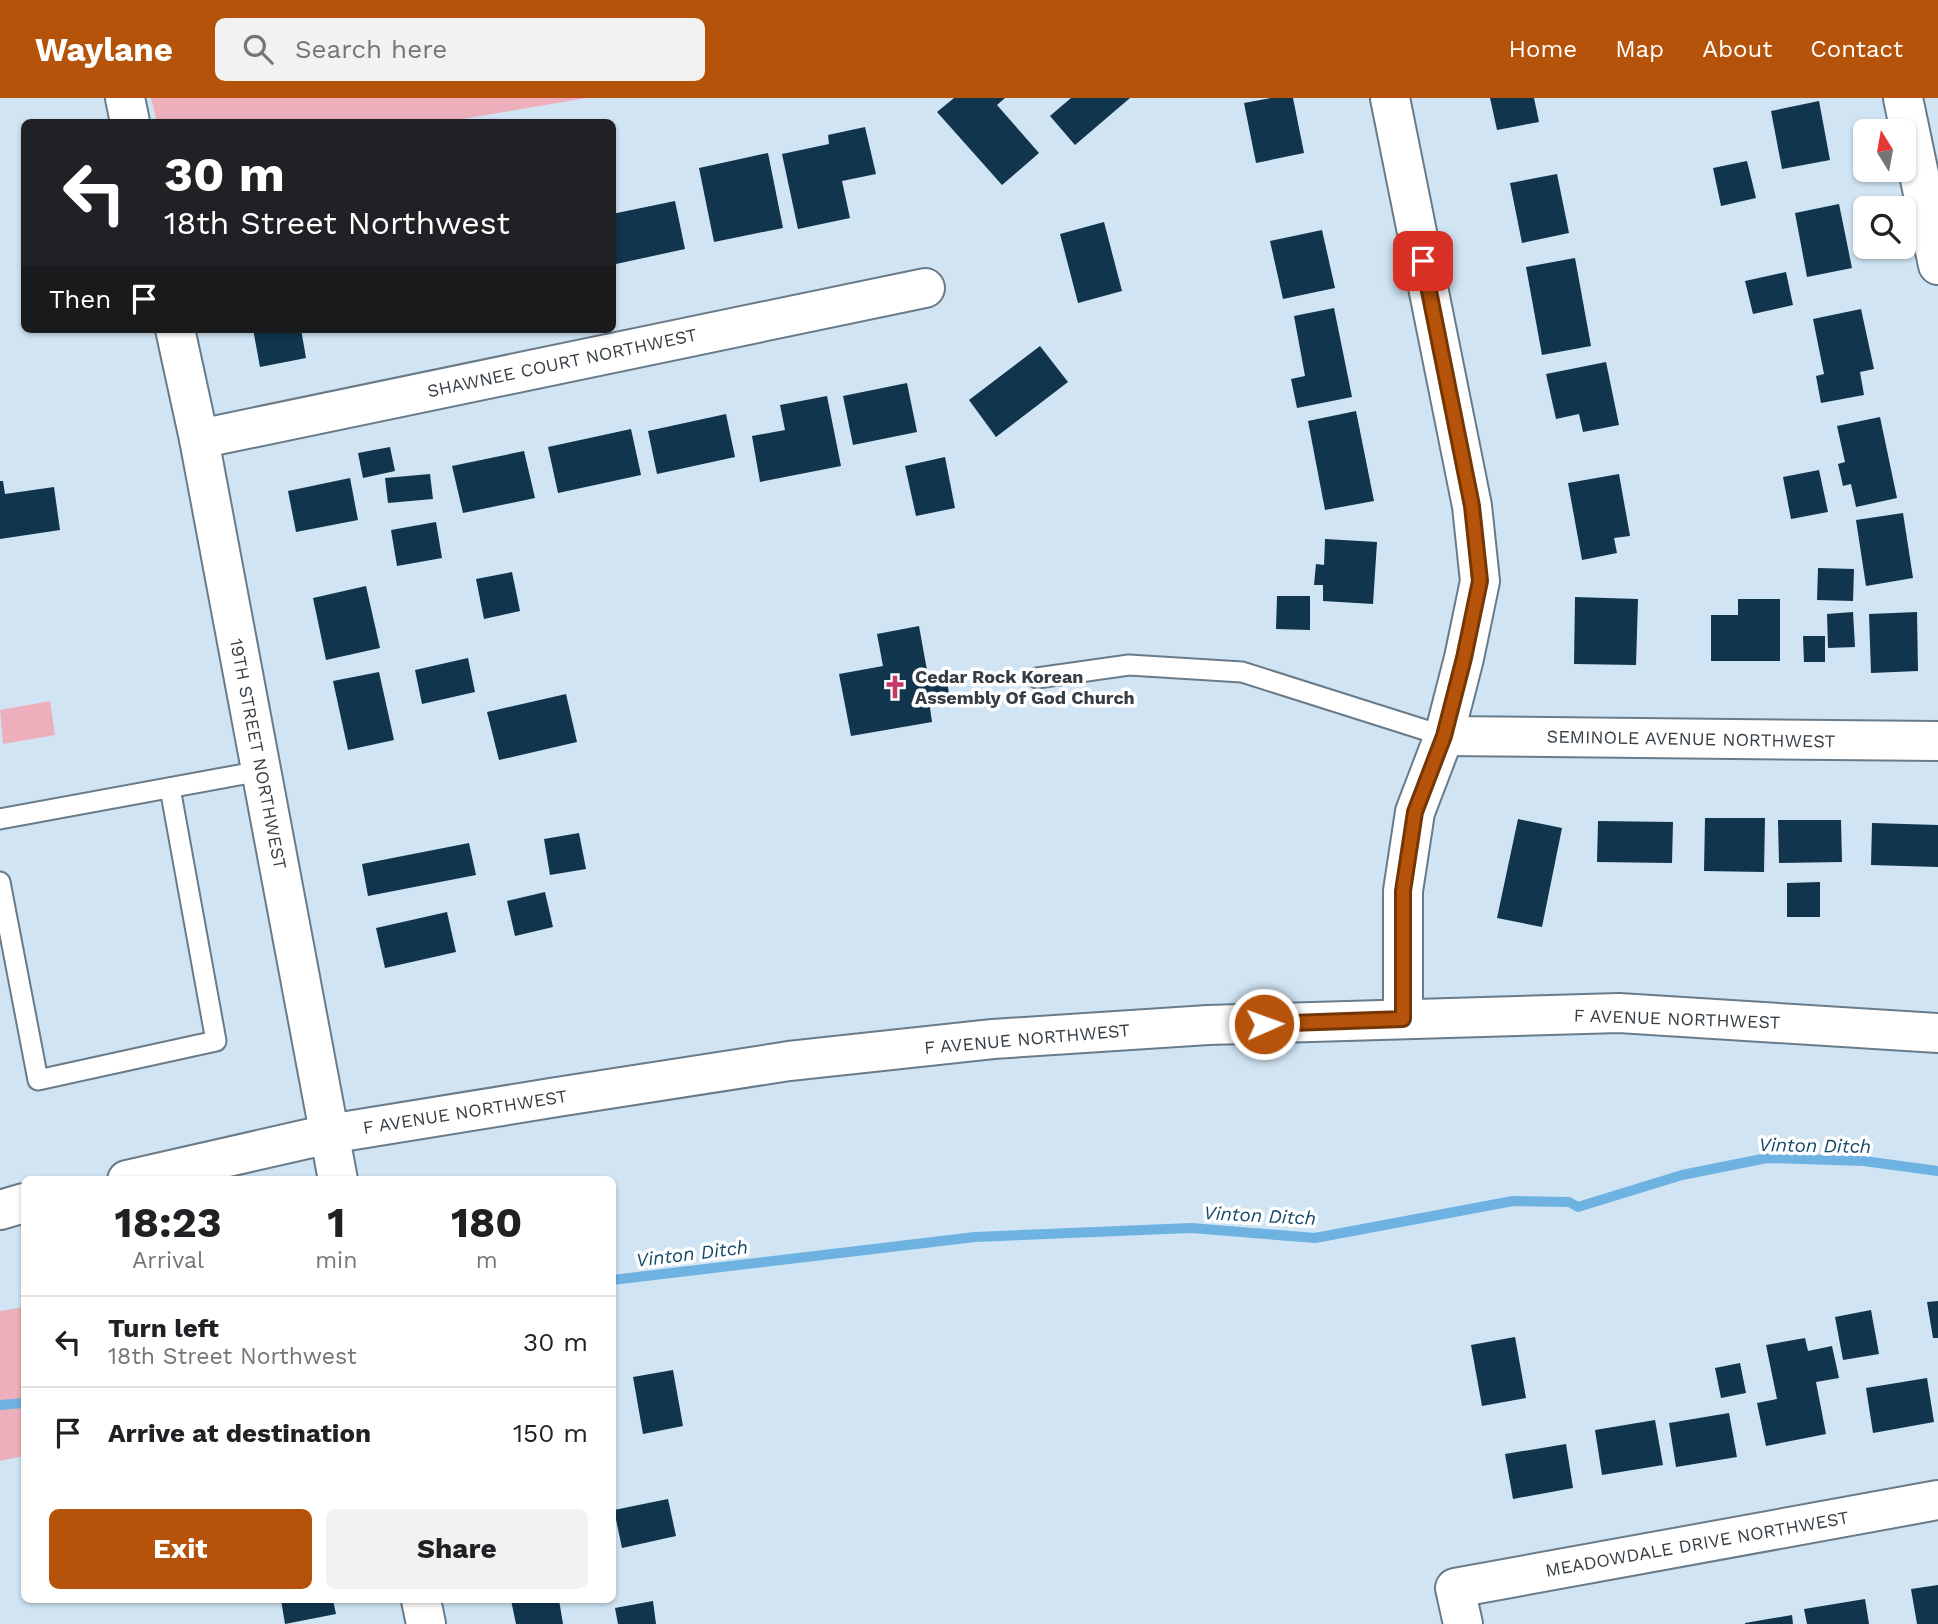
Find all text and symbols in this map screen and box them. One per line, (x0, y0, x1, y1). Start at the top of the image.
search box (215, 18, 705, 81)
text: Waylane (35, 30, 173, 69)
icon: search (239, 30, 277, 68)
text: Search here (295, 34, 447, 64)
text: Home (1509, 35, 1577, 63)
text: Map (1615, 35, 1664, 63)
text: About (1702, 35, 1772, 63)
text: Contact (1810, 35, 1903, 63)
north arrow (1853, 119, 1916, 182)
map controls (1853, 119, 1916, 259)
text: 30 m (164, 145, 285, 203)
icon: left (49, 147, 140, 238)
button: search (1853, 196, 1916, 259)
text: 18th Street Northwest (164, 204, 510, 242)
pin (1393, 231, 1453, 291)
icon: arrive (1404, 242, 1442, 280)
icon: arrive (125, 280, 163, 318)
text: Then (49, 284, 111, 314)
street label: SHAWNEE COURT NORTHWEST (425, 324, 699, 401)
street label: 19TH STREET NORTHWEST (226, 637, 291, 871)
place label: Cedar Rock Korean Assembly Of God Church (915, 666, 1135, 708)
church icon: Cedar Rock Korean Assembly Of God Church (881, 673, 909, 701)
street label: SEMINOLE AVENUE NORTHWEST (1547, 725, 1836, 752)
position arrow (1227, 987, 1301, 1061)
street label: F AVENUE NORTHWEST (1573, 1004, 1781, 1033)
street label: F AVENUE NORTHWEST (923, 1019, 1131, 1058)
street label: F AVENUE NORTHWEST (361, 1085, 569, 1138)
water label: Vinton Ditch (1759, 1133, 1871, 1158)
text: 18:23 (115, 1198, 222, 1247)
text: 1 (327, 1198, 345, 1247)
text: 180 (451, 1198, 522, 1247)
water label: Vinton Ditch (1203, 1201, 1317, 1230)
water label: Vinton Ditch (635, 1235, 749, 1272)
text: Arrival (132, 1247, 204, 1274)
text: min (315, 1247, 357, 1274)
text: m (476, 1247, 498, 1274)
text: Turn left (108, 1313, 219, 1343)
icon: left (49, 1323, 87, 1361)
text: 30 m (523, 1327, 588, 1357)
text: 18th Street Northwest (108, 1343, 357, 1370)
icon: arrive (49, 1414, 87, 1452)
text: Arrive at destination (108, 1418, 371, 1448)
text: 150 m (513, 1418, 588, 1448)
street label: MEADOWDALE DRIVE NORTHWEST (1544, 1506, 1850, 1581)
button: Exit (49, 1509, 312, 1589)
button: Share (326, 1509, 588, 1589)

